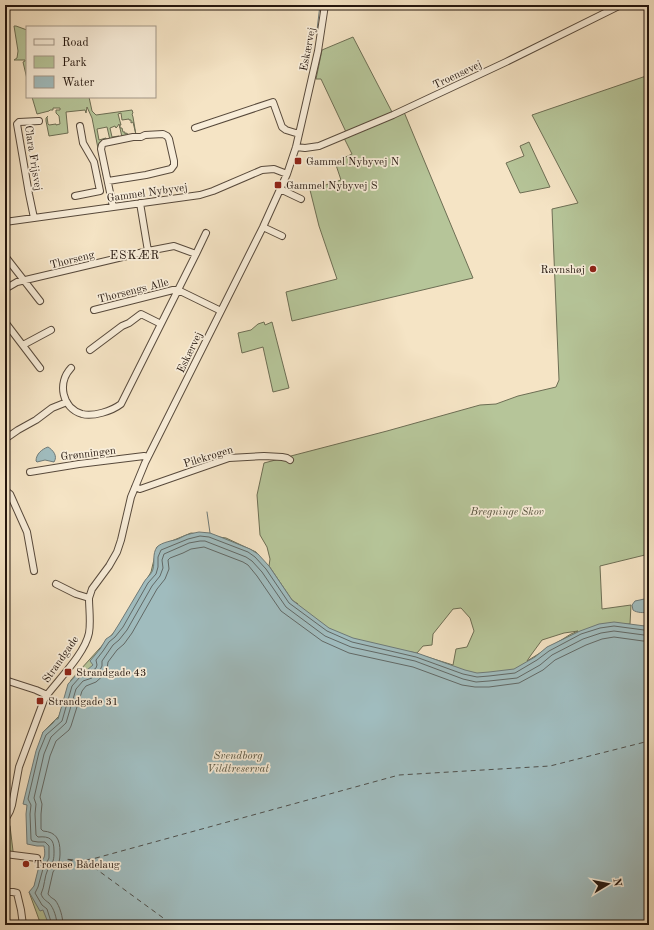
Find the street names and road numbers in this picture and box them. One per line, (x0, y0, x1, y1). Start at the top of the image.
street label: Eskærvej (299, 27, 318, 72)
street label: Troensevej (431, 59, 484, 91)
street label: Clara Frijsvej (22, 125, 43, 192)
street label: Gammel Nybyvej (106, 182, 188, 205)
street label: Thorseng (49, 250, 96, 271)
street label: Thorsengs Alle (97, 277, 170, 306)
street label: Eskærvej (176, 330, 205, 375)
street label: Pilekrogen (182, 445, 235, 470)
street label: Grønningen (60, 446, 117, 463)
street label: Strandgade (41, 634, 81, 685)

